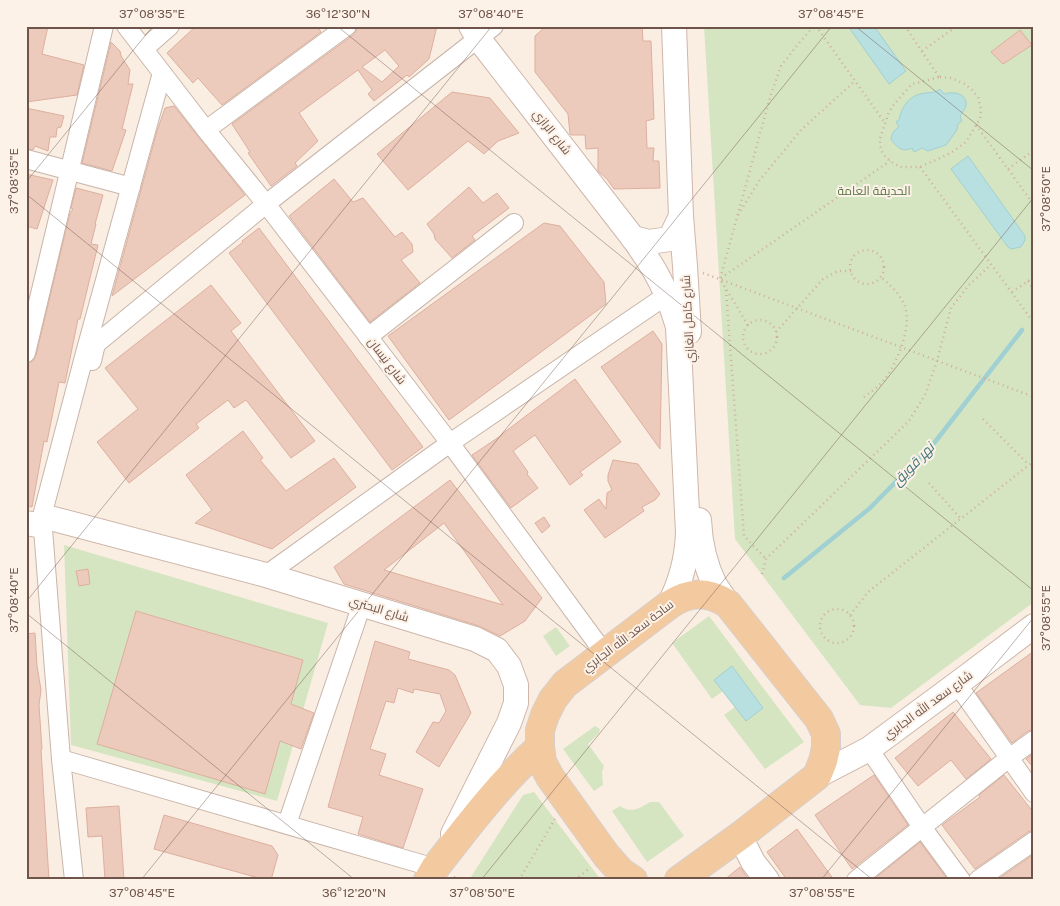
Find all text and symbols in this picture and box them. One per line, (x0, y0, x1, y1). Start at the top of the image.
text: 37°08'35"E (119, 7, 185, 21)
text: 36°12'30"N (306, 7, 370, 21)
text: 37°08'40"E (458, 7, 524, 21)
text: 37°08'45"E (798, 7, 864, 21)
street label: شارع الرازي (528, 107, 574, 159)
text: 37°08'35"E (7, 148, 21, 214)
text: 37°08'50"E (1039, 166, 1053, 232)
park label: الحديقة العامة (837, 184, 911, 198)
street label: شارع كامل الغازي (679, 275, 700, 363)
street label: شارع نيسان (364, 335, 409, 388)
water label: نهر قويق (889, 438, 939, 489)
text: 37°08'40"E (7, 567, 21, 633)
text: 37°08'55"E (1039, 585, 1053, 651)
street label: شارع البحتري (347, 593, 410, 628)
street label: ساحة سعد الله الجابري (579, 596, 678, 677)
street label: شارع سعد الله الجابري (880, 667, 977, 744)
text: 37°08'45"E (109, 886, 175, 900)
text: 36°12'20"N (322, 886, 386, 900)
text: 37°08'50"E (449, 886, 515, 900)
text: 37°08'55"E (789, 886, 855, 900)

